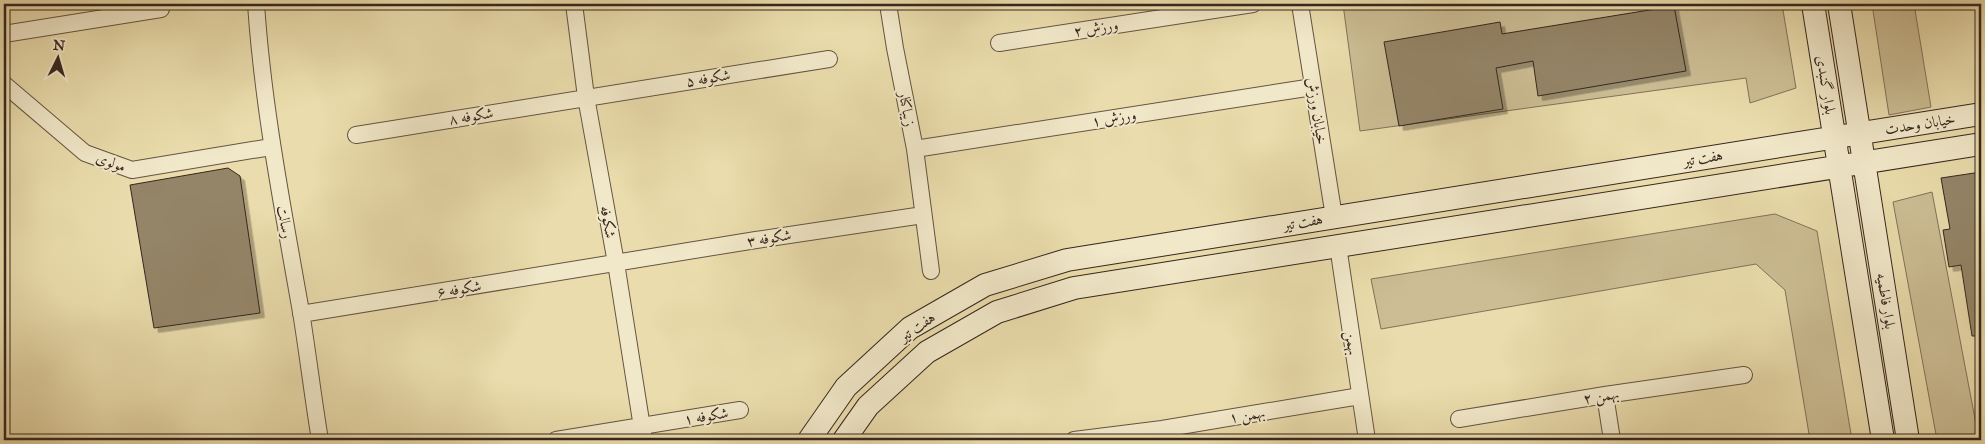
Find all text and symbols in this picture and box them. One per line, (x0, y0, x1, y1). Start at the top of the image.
street label: ورزش ۲ (1072, 16, 1120, 40)
north arrow (32, 32, 82, 82)
text: N (52, 37, 66, 55)
street label: بلوار گنبدی (1812, 54, 1840, 116)
street label: شکوفه ۵ (685, 66, 731, 90)
street label: خیابان ورزش (1303, 76, 1331, 146)
street label: زیباکنار (893, 88, 919, 128)
street label: شکوفه ۸ (448, 104, 494, 128)
street label: ورزش ۱ (1090, 106, 1138, 130)
street label: خیابان وحدت (1883, 110, 1957, 138)
street label: هفت تیر (1680, 146, 1724, 170)
street label: مولوی (94, 148, 128, 176)
street label: رسالت (273, 204, 297, 240)
street label: شکوفه (596, 204, 620, 240)
street label: هفت تیر (1280, 210, 1324, 234)
street label: شکوفه ۳ (746, 226, 792, 250)
street label: بلوار فاطمیه (1873, 272, 1899, 330)
street label: شکوفه ۶ (436, 277, 482, 301)
street label: هفت تیر (894, 308, 939, 347)
street label: بهمن (1340, 330, 1363, 356)
street label: بهمن ۲ (1582, 384, 1620, 409)
street label: بهمن ۱ (1228, 403, 1266, 428)
street label: شکوفه ۱ (683, 404, 729, 428)

